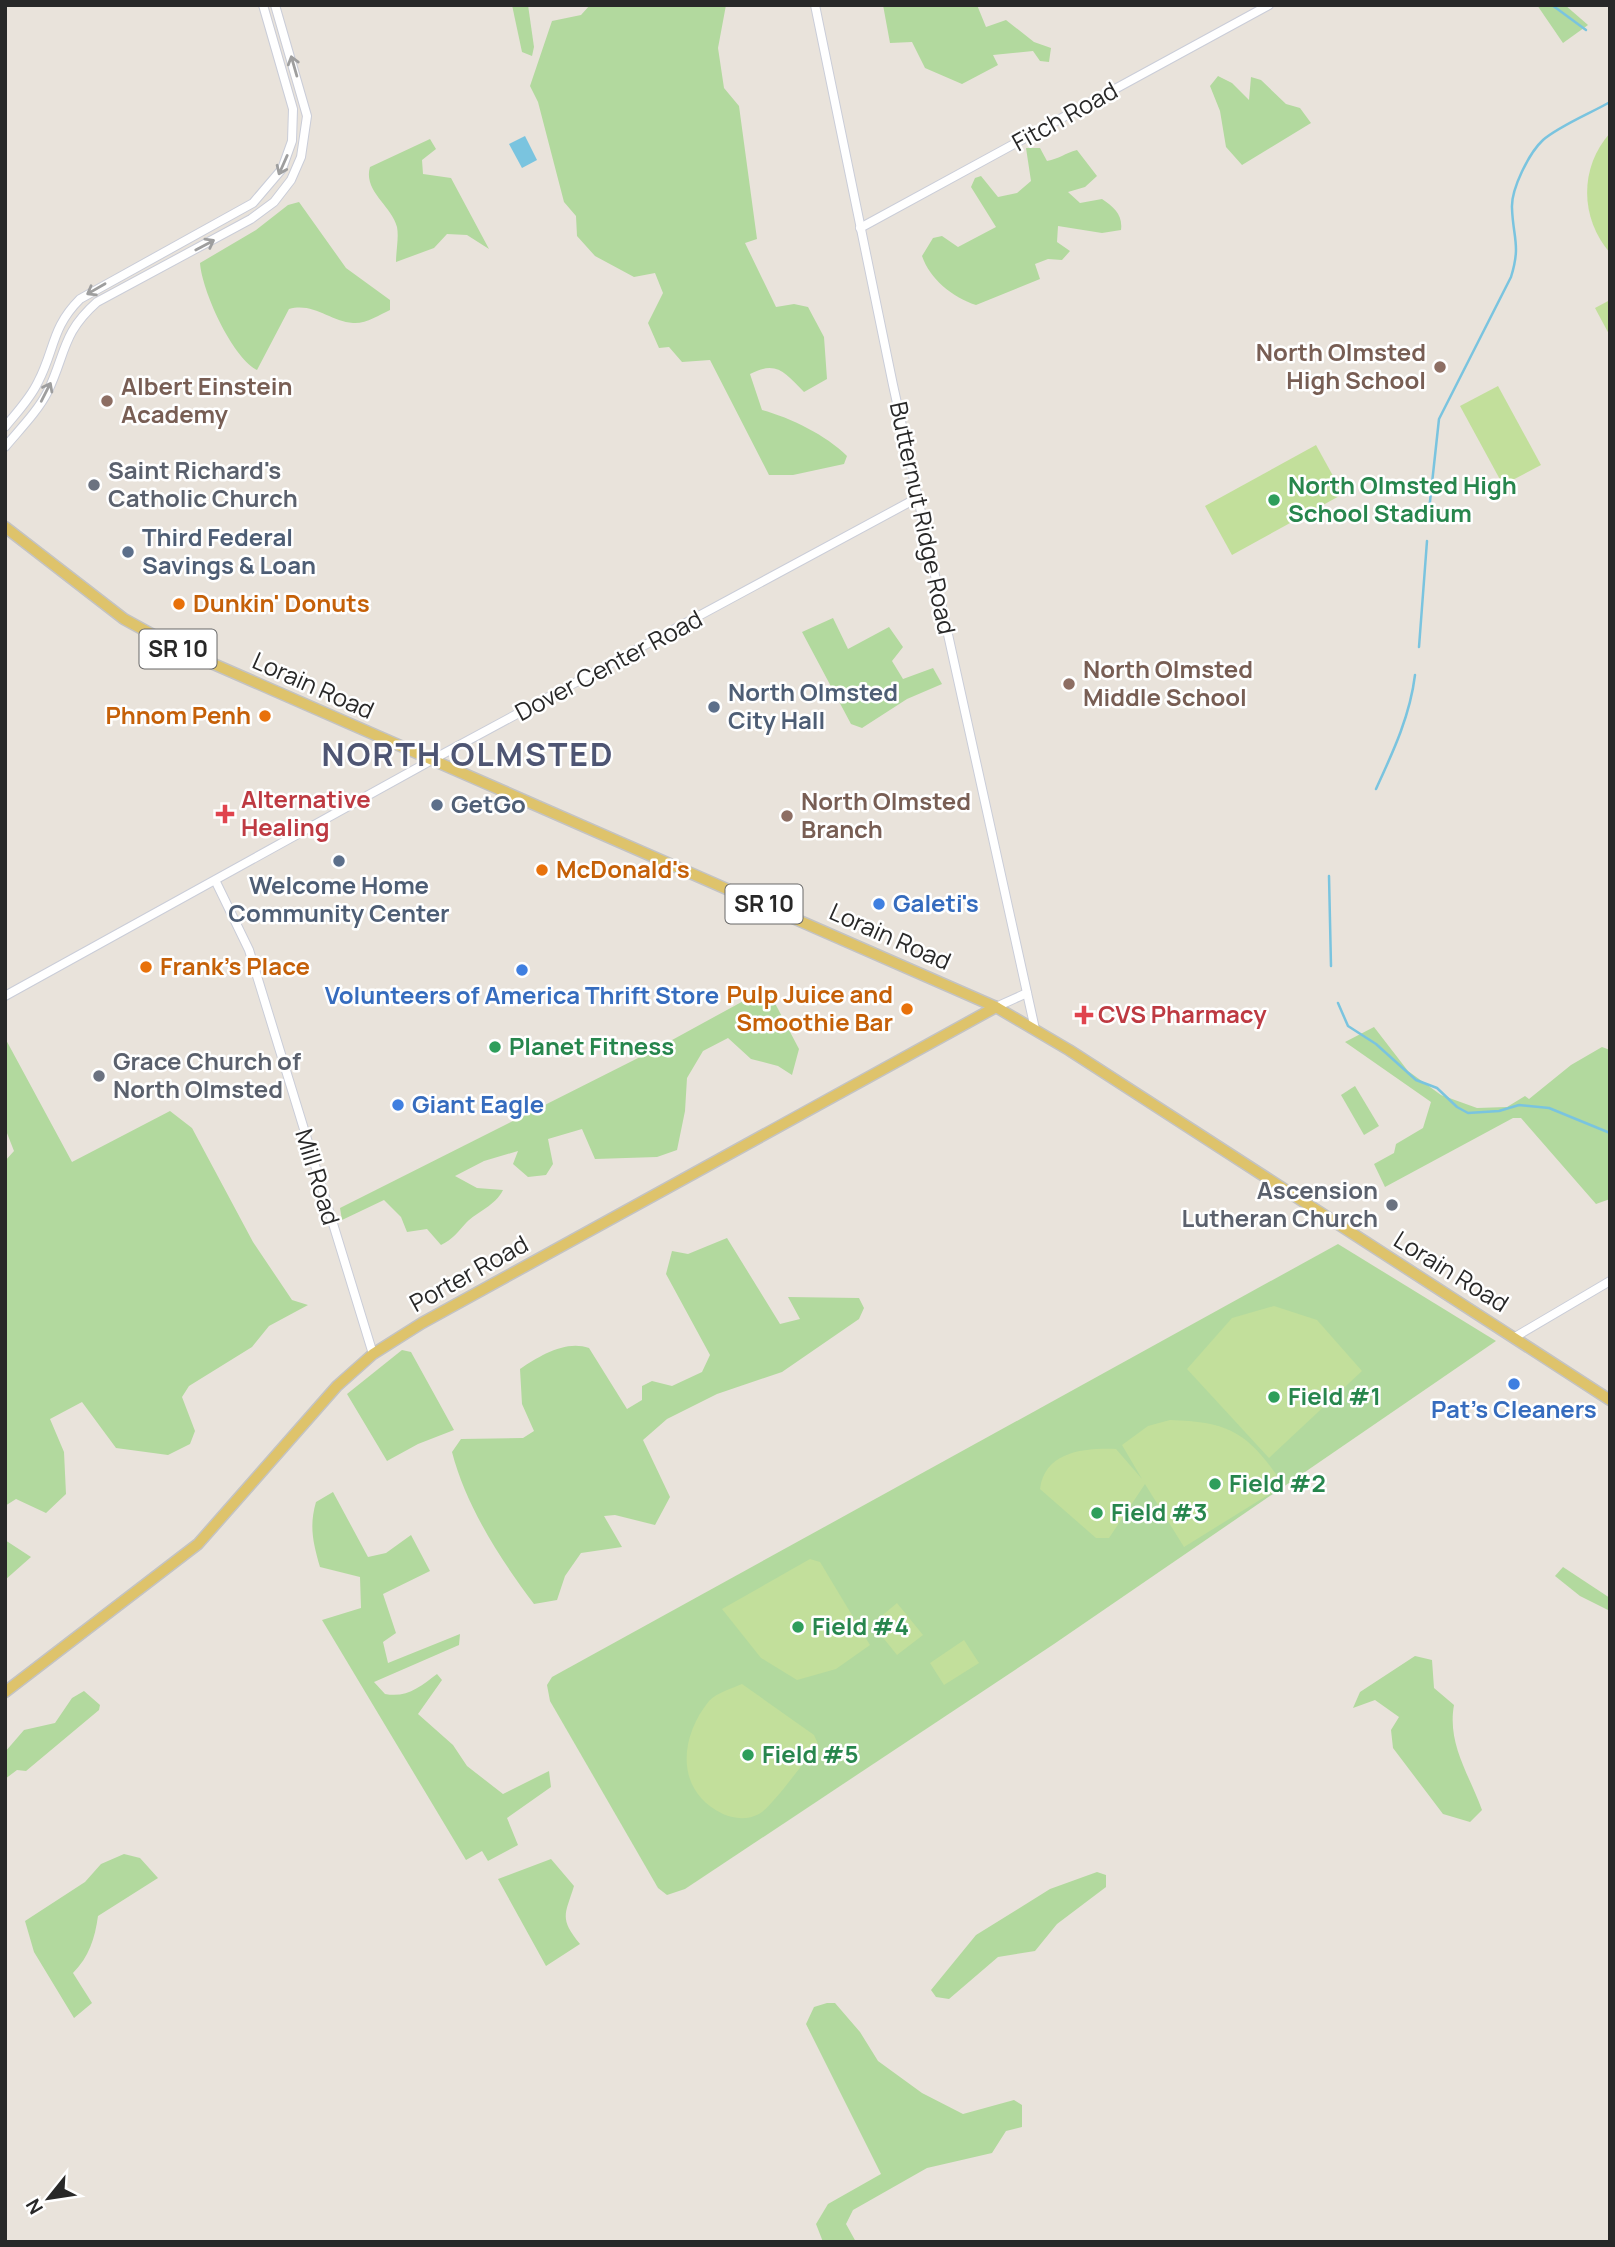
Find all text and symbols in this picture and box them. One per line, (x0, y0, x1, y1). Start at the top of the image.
one-way arrow (287, 55, 300, 77)
street label: Fitch Road (1006, 73, 1123, 158)
one-way arrow (276, 154, 289, 175)
one-way arrow (194, 237, 214, 251)
one-way arrow (87, 282, 107, 296)
place label: North Olmsted High School (1256, 335, 1426, 396)
marker: North Olmsted High School (1432, 359, 1448, 375)
place label: Albert Einstein Academy (121, 369, 293, 430)
one-way arrow (40, 383, 54, 403)
marker: Albert Einstein Academy (99, 393, 115, 409)
street label: Butternut Ridge Road (883, 398, 964, 637)
place label: Saint Richard's Catholic Church (108, 453, 298, 514)
place label: North Olmsted High School Stadium (1288, 468, 1517, 529)
marker: Saint Richard's Catholic Church (86, 477, 102, 493)
marker: North Olmsted High School Stadium (1266, 492, 1282, 508)
place label: Third Federal Savings & Loan (142, 520, 316, 581)
marker: Third Federal Savings & Loan (120, 544, 136, 560)
place label: Dunkin' Donuts (193, 586, 370, 619)
marker: Dunkin' Donuts (171, 596, 187, 612)
street label: Dover Center Road (509, 601, 708, 728)
road number: SR 10 (140, 629, 216, 668)
street label: Lorain Road (248, 643, 379, 726)
place label: North Olmsted Middle School (1083, 652, 1253, 713)
place label: North Olmsted City Hall (728, 675, 898, 736)
marker: North Olmsted Middle School (1061, 676, 1077, 692)
place label: Phnom Penh (105, 698, 251, 731)
marker: North Olmsted City Hall (706, 699, 722, 715)
marker: Phnom Penh (257, 708, 273, 724)
district label: NORTH OLMSTED (322, 732, 614, 776)
place label: Alternative Healing (241, 782, 371, 843)
place label: North Olmsted Branch (801, 784, 971, 845)
place label: GetGo (451, 787, 526, 820)
marker: GetGo (429, 797, 445, 813)
marker: Alternative Healing (215, 804, 235, 824)
marker: North Olmsted Branch (779, 808, 795, 824)
place label: McDonald's (556, 852, 690, 885)
marker: Welcome Home Community Center (331, 853, 347, 869)
marker: McDonald's (534, 862, 550, 878)
place label: Welcome Home Community Center (228, 868, 450, 929)
road number: SR 10 (726, 884, 802, 923)
place label: Galeti's (893, 886, 979, 919)
street label: Lorain Road (825, 894, 956, 977)
marker: Galeti's (871, 896, 887, 912)
place label: Frank's Place (160, 949, 310, 982)
marker: Frank's Place (138, 959, 154, 975)
marker: Volunteers of America Thrift Store (514, 962, 530, 978)
place label: Pulp Juice and Smoothie Bar (726, 977, 893, 1038)
place label: Volunteers of America Thrift Store (325, 978, 719, 1011)
place label: CVS Pharmacy (1098, 997, 1267, 1030)
marker: Pulp Juice and Smoothie Bar (899, 1001, 915, 1017)
marker: CVS Pharmacy (1076, 1007, 1092, 1023)
place label: Planet Fitness (509, 1029, 674, 1062)
marker: Planet Fitness (487, 1039, 503, 1055)
place label: Grace Church of North Olmsted (113, 1044, 301, 1105)
marker: Grace Church of North Olmsted (91, 1068, 107, 1084)
place label: Giant Eagle (412, 1087, 544, 1120)
marker: Giant Eagle (390, 1097, 406, 1113)
street label: Mill Road (288, 1125, 349, 1229)
place label: Ascension Lutheran Church (1182, 1173, 1378, 1234)
marker: Ascension Lutheran Church (1384, 1197, 1400, 1213)
street label: Lorain Road (1388, 1222, 1515, 1319)
street label: Porter Road (403, 1227, 533, 1319)
marker: Pat's Cleaners (1506, 1376, 1522, 1392)
place label: Field #1 (1288, 1379, 1381, 1412)
marker: Field #1 (1266, 1389, 1282, 1405)
place label: Pat's Cleaners (1431, 1392, 1597, 1425)
place label: Field #2 (1229, 1466, 1326, 1499)
marker: Field #2 (1207, 1476, 1223, 1492)
place label: Field #3 (1111, 1495, 1207, 1528)
marker: Field #3 (1089, 1505, 1105, 1521)
place label: Field #4 (812, 1609, 909, 1642)
marker: Field #4 (790, 1619, 806, 1635)
place label: Field #5 (762, 1737, 859, 1770)
marker: Field #5 (740, 1747, 756, 1763)
north arrow (14, 2163, 84, 2233)
text: N (20, 2194, 49, 2219)

